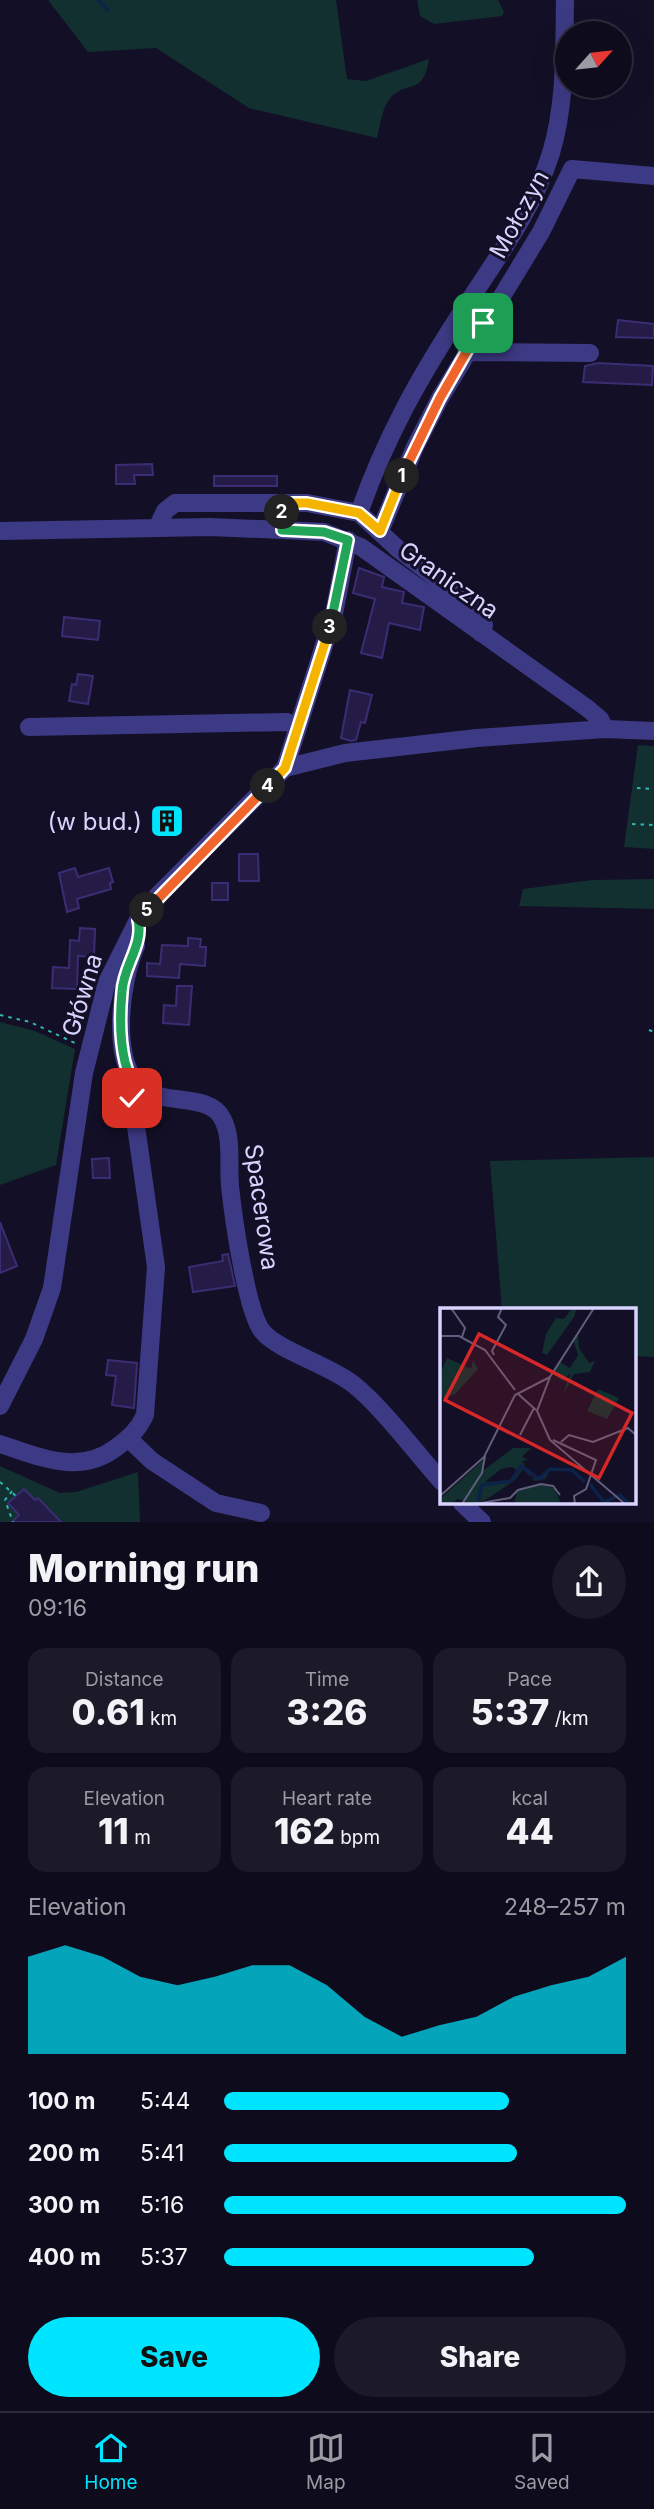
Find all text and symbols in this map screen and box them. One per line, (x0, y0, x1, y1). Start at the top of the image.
north arrow (555, 21, 632, 98)
map controls (555, 21, 632, 98)
street label: Mołczyn (483, 165, 555, 263)
pin (453, 293, 513, 353)
icon: arrive (464, 304, 502, 342)
pin: 1 (384, 458, 420, 494)
text: 1 (397, 464, 406, 487)
pin: 2 (264, 494, 300, 530)
text: 2 (276, 500, 287, 523)
street label: Graniczna (394, 535, 504, 625)
pin: 3 (312, 610, 348, 644)
text: 3 (323, 615, 336, 638)
pin: 4 (250, 768, 286, 804)
text: 4 (261, 774, 274, 797)
building icon: (w bud.) (148, 802, 186, 840)
place label: (w bud.) (48, 807, 142, 836)
pin: 5 (130, 892, 164, 928)
text: 5 (140, 898, 153, 921)
street label: Główna (56, 950, 108, 1040)
pin (102, 1068, 162, 1128)
icon: check (113, 1079, 151, 1117)
street label: Spacerowa (239, 1142, 285, 1272)
inset map (440, 1308, 636, 1504)
text: Morning run (28, 1545, 259, 1591)
button: share (552, 1545, 626, 1619)
text: 09:16 (28, 1594, 87, 1622)
text: Distance (85, 1668, 164, 1691)
text: Time (305, 1668, 349, 1691)
text: Pace (507, 1668, 552, 1691)
text: 0.61 (72, 1691, 145, 1733)
text: 3:26 (287, 1691, 367, 1733)
text: 5:37 (471, 1691, 549, 1733)
text: km (145, 1707, 177, 1730)
text: /km (549, 1707, 589, 1730)
text: Elevation (84, 1787, 165, 1810)
text: Heart rate (282, 1787, 372, 1810)
text: kcal (512, 1787, 548, 1810)
text: 11 (98, 1810, 129, 1852)
text: 162 (274, 1810, 335, 1852)
text: 44 (506, 1810, 554, 1852)
text: m (129, 1826, 151, 1849)
text: bpm (335, 1826, 380, 1849)
text: Elevation (28, 1893, 127, 1921)
text: 248–257 m (504, 1893, 626, 1921)
text: 100 m (28, 2087, 95, 2115)
text: 5:44 (140, 2087, 190, 2115)
text: 200 m (28, 2139, 100, 2167)
text: 5:41 (140, 2139, 184, 2167)
text: 300 m (28, 2191, 100, 2219)
text: 5:16 (140, 2191, 184, 2219)
text: 400 m (28, 2243, 101, 2271)
text: 5:37 (140, 2243, 188, 2271)
button: Save (28, 2317, 320, 2397)
button: Share (334, 2317, 626, 2397)
tab: Home (84, 2429, 138, 2494)
tab: Map (306, 2429, 346, 2494)
tab: Saved (514, 2429, 570, 2494)

